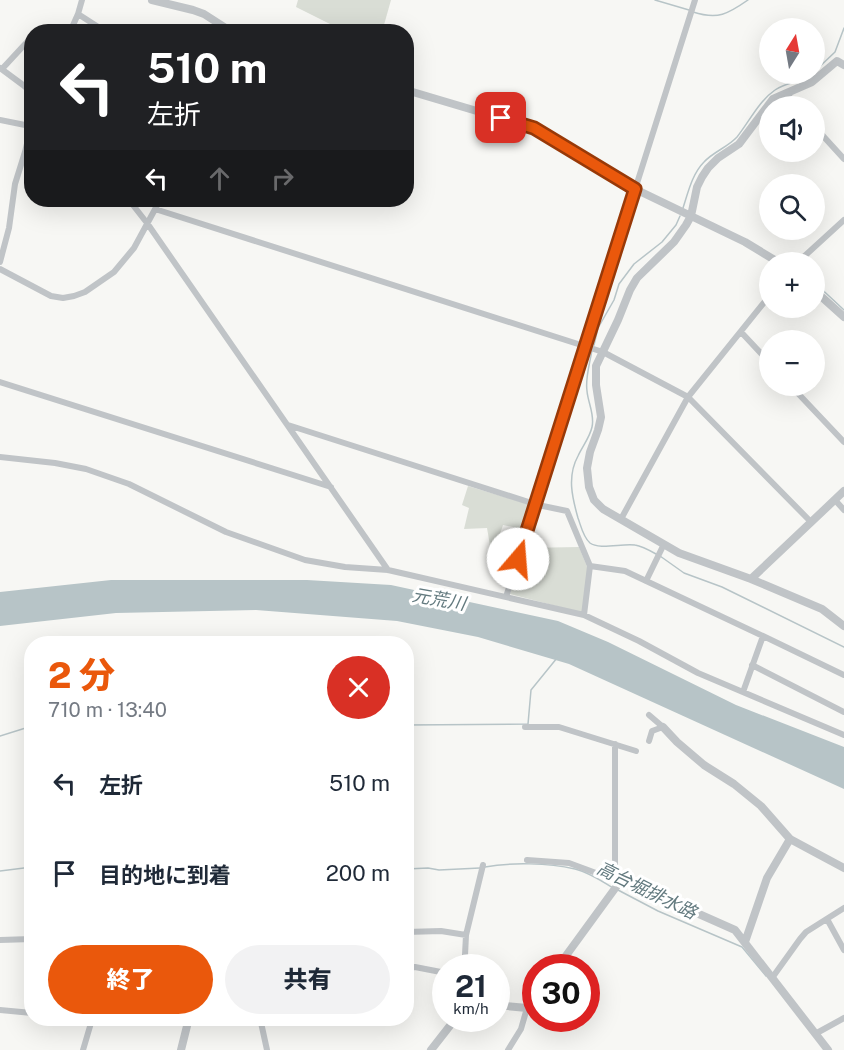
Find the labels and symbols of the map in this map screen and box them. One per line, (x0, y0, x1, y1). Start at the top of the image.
north arrow (759, 18, 825, 84)
pin (475, 92, 526, 143)
position arrow (486, 527, 550, 591)
water label: 元荒川 (411, 584, 469, 614)
water label: 高台堀排水路 (594, 857, 702, 924)
speed limit sign: 30 (522, 954, 600, 1032)

